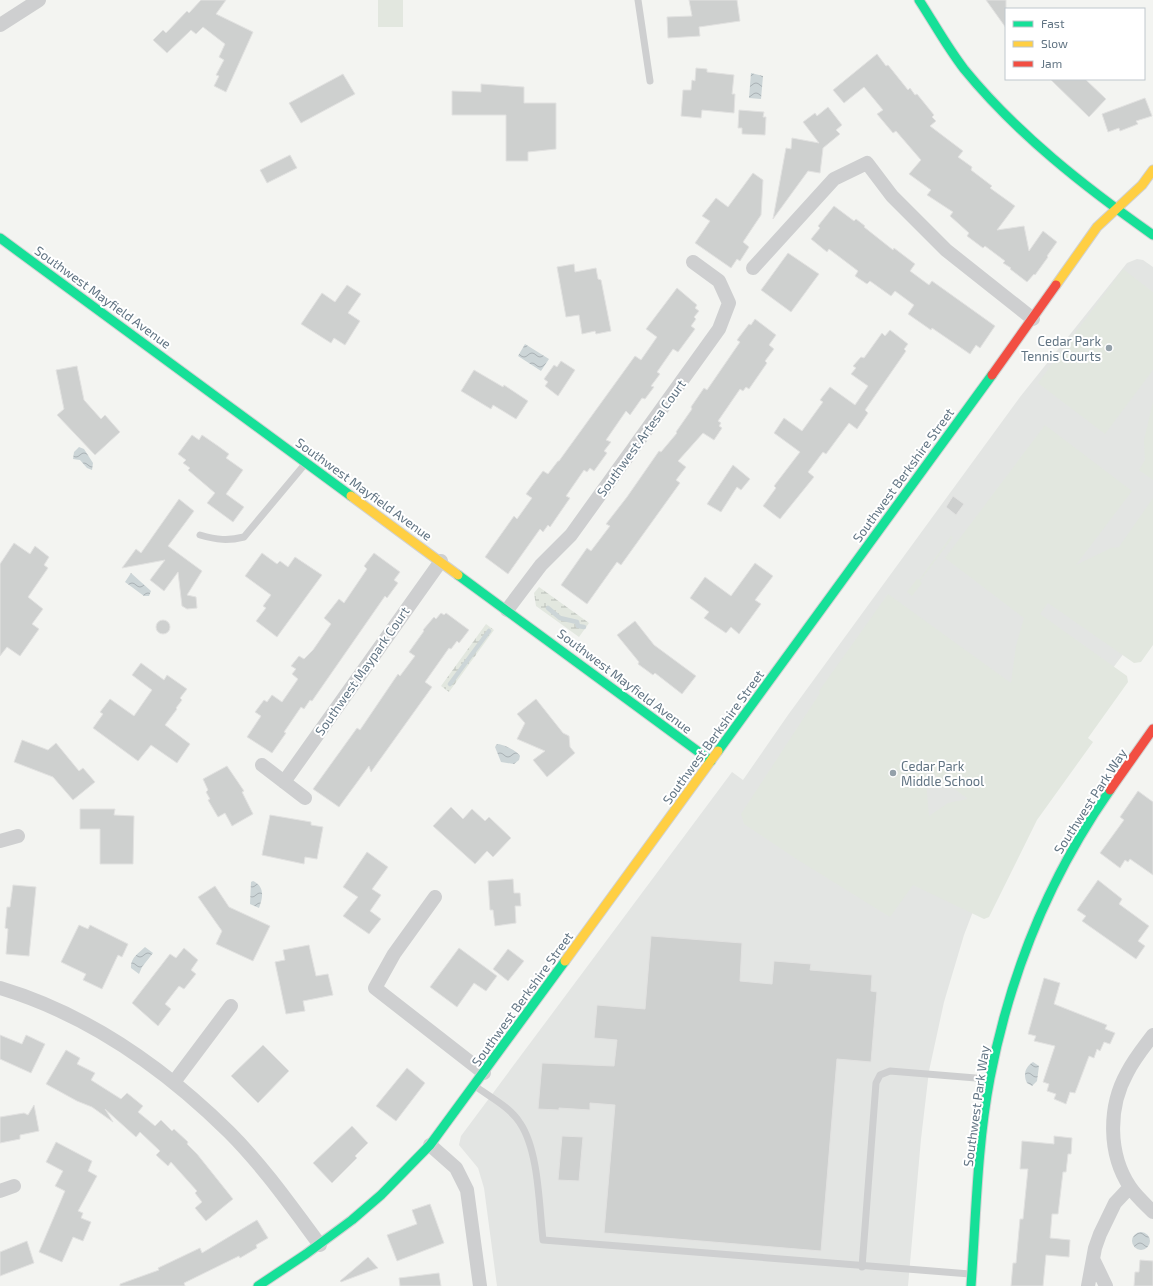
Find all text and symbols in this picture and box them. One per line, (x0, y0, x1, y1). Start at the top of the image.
legend (1005, 8, 1145, 80)
text: Fast (1041, 16, 1065, 30)
text: Slow (1041, 36, 1068, 50)
text: Jam (1041, 56, 1062, 70)
street label: Southwest Mayfield Avenue (32, 242, 174, 352)
place label: Cedar Park Tennis Courts (1021, 333, 1101, 364)
marker: Cedar Park Tennis Courts (1104, 343, 1114, 353)
street label: Southwest Artesa Court (593, 376, 689, 500)
street label: Southwest Berkshire Street (849, 405, 957, 545)
street label: Southwest Mayfield Avenue (293, 434, 435, 544)
street label: Southwest Maypark Court (311, 603, 413, 739)
street label: Southwest Mayfield Avenue (555, 625, 695, 737)
street label: Southwest Berkshire Street (659, 667, 767, 807)
street label: Southwest Park Way (1050, 745, 1130, 857)
place label: Cedar Park Middle School (901, 758, 984, 789)
marker: Cedar Park Middle School (888, 768, 898, 778)
street label: Southwest Berkshire Street (468, 929, 576, 1069)
street label: Southwest Park Way (960, 1044, 992, 1168)

